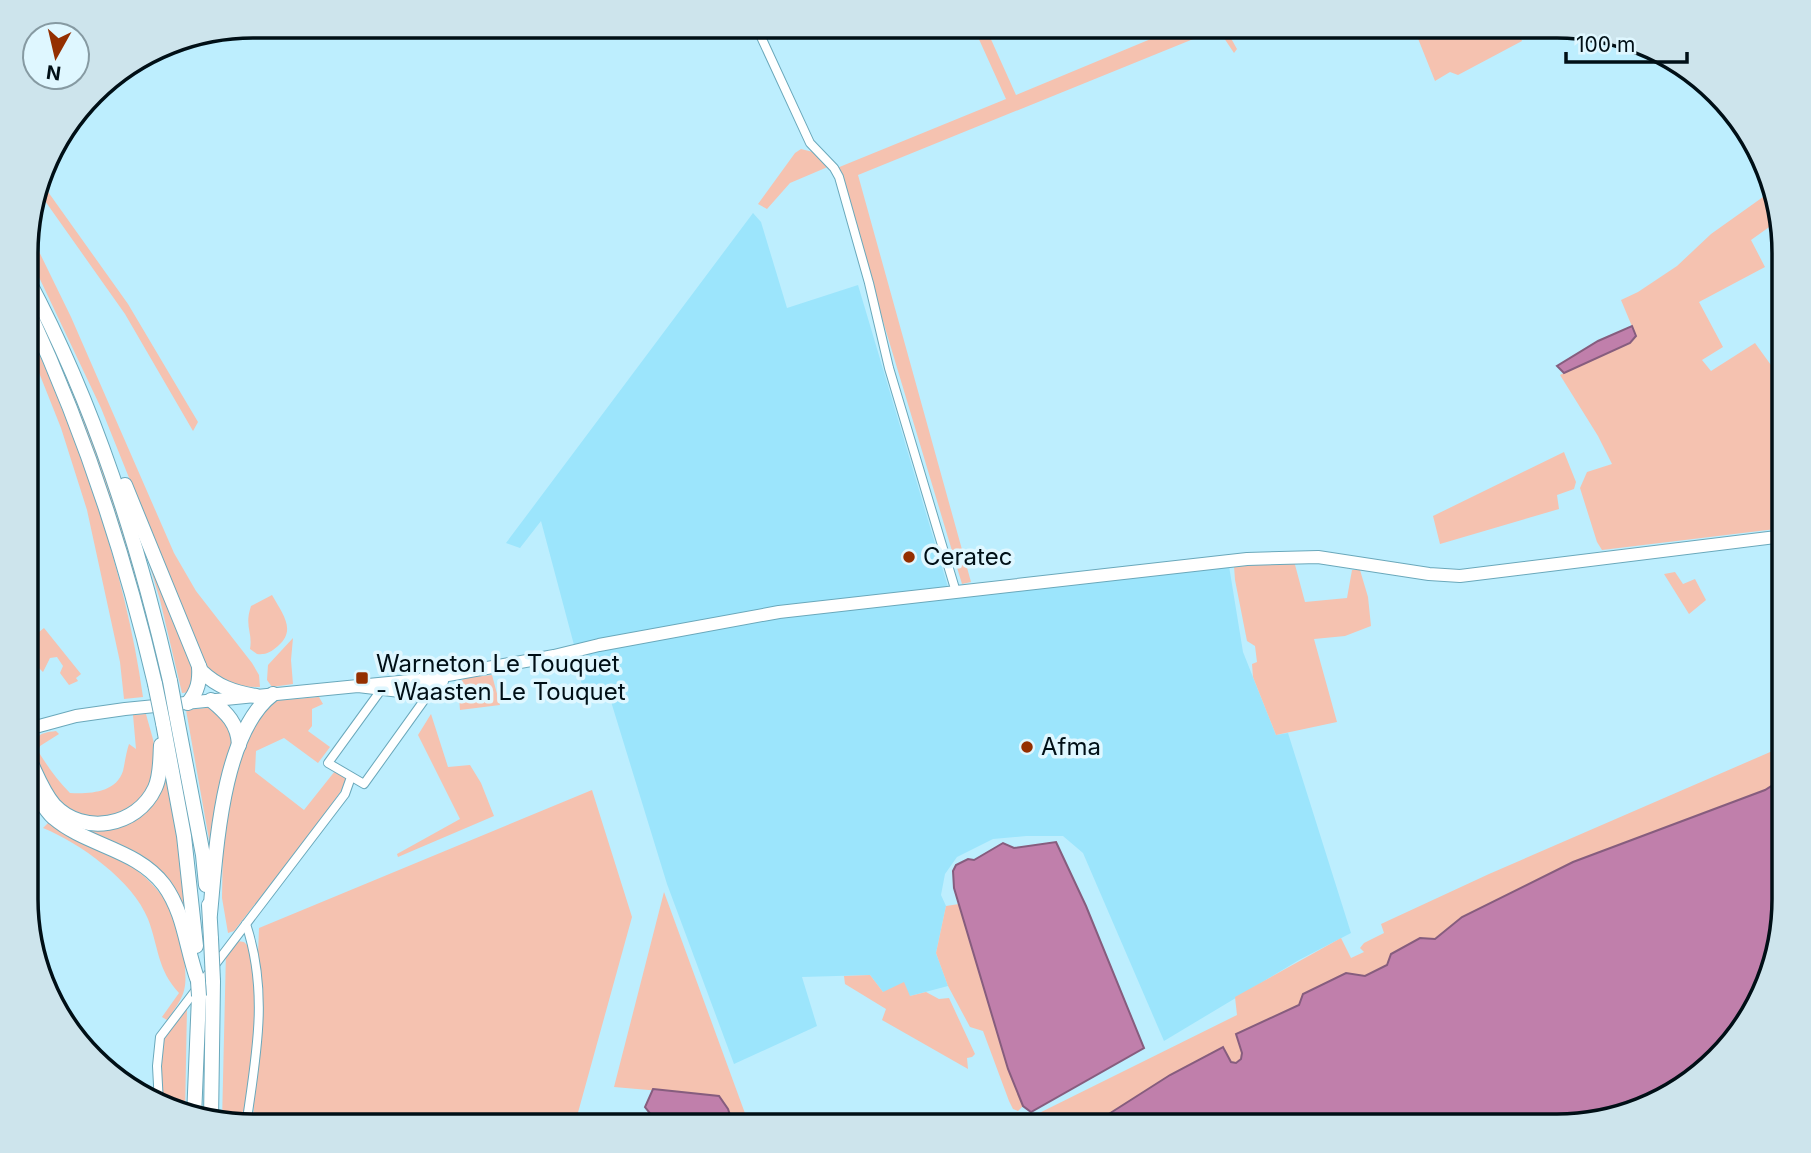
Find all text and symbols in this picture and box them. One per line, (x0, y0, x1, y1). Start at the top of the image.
north arrow (21, 21, 91, 91)
scale bar (1566, 21, 1687, 65)
text: 100 m (1576, 32, 1635, 57)
text: N (45, 60, 62, 85)
place label: Ceratec (923, 542, 1012, 571)
marker: Ceratec (901, 549, 917, 565)
place label: Warneton Le Touquet - Waasten Le Touquet (376, 649, 626, 706)
marker: Warneton Le Touquet - Waasten Le Touquet (354, 670, 370, 686)
place label: Afma (1041, 732, 1101, 761)
marker: Afma (1019, 739, 1035, 755)

